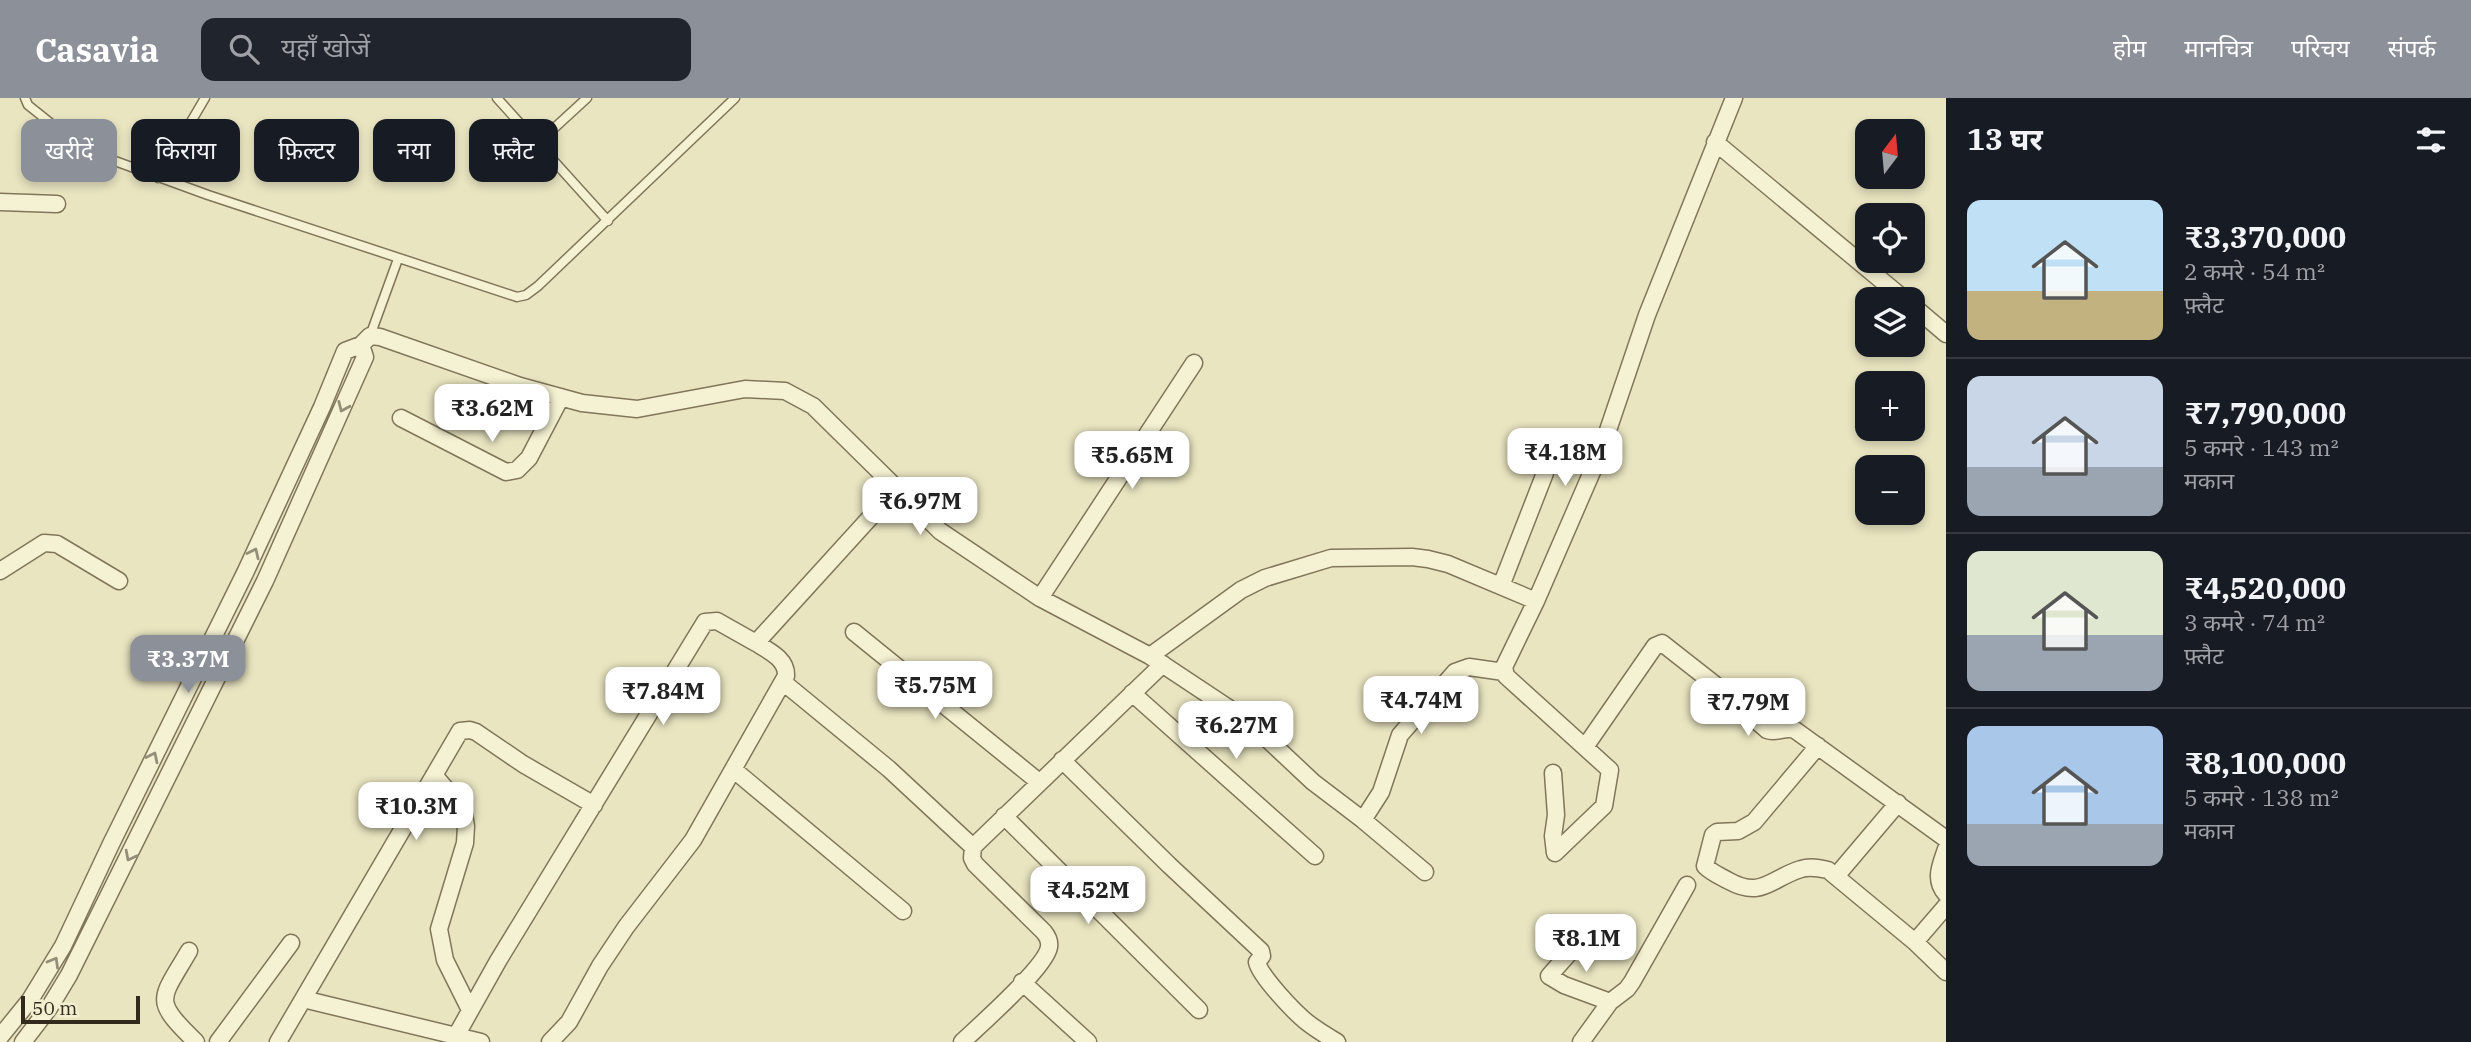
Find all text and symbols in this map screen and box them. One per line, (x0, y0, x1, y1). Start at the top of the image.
search box (201, 18, 691, 81)
text: Casavia (35, 28, 159, 71)
icon: search (225, 30, 263, 68)
text: यहाँ खोजें (281, 30, 370, 64)
text: होम (2113, 32, 2146, 64)
text: मानचित्र (2184, 32, 2253, 64)
text: परिचय (2291, 32, 2350, 64)
text: संपर्क (2388, 32, 2436, 64)
chip: खरीदें (21, 119, 117, 182)
chip: किराया (131, 119, 240, 182)
chip: फ़िल्टर (254, 119, 359, 182)
chip: नया (373, 119, 455, 182)
chip: फ़्लैट (469, 119, 558, 182)
north arrow (1855, 119, 1925, 189)
map controls (1855, 119, 1925, 525)
text: 13 घर (1967, 119, 2043, 158)
icon: filters (2412, 121, 2450, 159)
button: locate (1855, 203, 1925, 273)
text: ₹3,370,000 (2184, 217, 2346, 256)
icon: home (2023, 228, 2107, 312)
text: 2 कमरे · 54 m² (2184, 256, 2325, 286)
button: layers (1855, 287, 1925, 357)
text: फ़्लैट (2184, 289, 2224, 319)
button: + (1855, 371, 1925, 441)
pin: ₹3.62M (435, 384, 549, 444)
text: ₹3.62M (450, 392, 534, 422)
text: ₹7,790,000 (2184, 393, 2346, 432)
one-way arrow (337, 400, 351, 412)
icon: home (2023, 404, 2107, 488)
pin: ₹4.18M (1508, 428, 1622, 488)
pin: ₹5.65M (1075, 432, 1189, 491)
text: 5 कमरे · 143 m² (2184, 432, 2339, 462)
text: ₹4.18M (1523, 436, 1607, 466)
text: ₹5.65M (1090, 439, 1174, 469)
button: − (1855, 455, 1925, 525)
text: मकान (2184, 465, 2234, 495)
pin: ₹6.97M (863, 478, 977, 537)
text: ₹6.97M (878, 485, 962, 515)
one-way arrow (246, 548, 260, 560)
text: ₹4,520,000 (2184, 568, 2346, 607)
icon: home (2023, 579, 2107, 663)
text: 3 कमरे · 74 m² (2184, 607, 2325, 637)
pin: ₹3.37M (131, 636, 245, 695)
text: फ़्लैट (2184, 640, 2224, 670)
text: ₹3.37M (146, 643, 230, 673)
pin: ₹5.75M (878, 662, 992, 721)
pin: ₹7.84M (606, 668, 720, 727)
text: ₹5.75M (893, 669, 977, 699)
text: ₹7.84M (621, 675, 705, 705)
pin: ₹4.74M (1364, 676, 1478, 736)
pin: ₹7.79M (1691, 678, 1805, 738)
text: ₹4.74M (1379, 684, 1463, 714)
text: ₹7.79M (1706, 686, 1790, 716)
pin: ₹6.27M (1179, 702, 1293, 761)
text: ₹6.27M (1194, 709, 1278, 739)
text: ₹8,100,000 (2184, 743, 2346, 782)
one-way arrow (145, 752, 159, 764)
icon: home (2023, 754, 2107, 838)
pin: ₹10.3M (359, 782, 473, 842)
text: 5 कमरे · 138 m² (2184, 782, 2339, 812)
text: ₹10.3M (374, 790, 458, 820)
text: मकान (2184, 815, 2234, 845)
one-way arrow (124, 849, 138, 861)
pin: ₹4.52M (1031, 866, 1145, 926)
text: ₹4.52M (1046, 874, 1130, 904)
pin: ₹8.1M (1537, 914, 1635, 974)
text: ₹8.1M (1551, 922, 1621, 952)
one-way arrow (46, 957, 59, 969)
scale bar (21, 993, 140, 1025)
text: 50 m (32, 996, 77, 1020)

